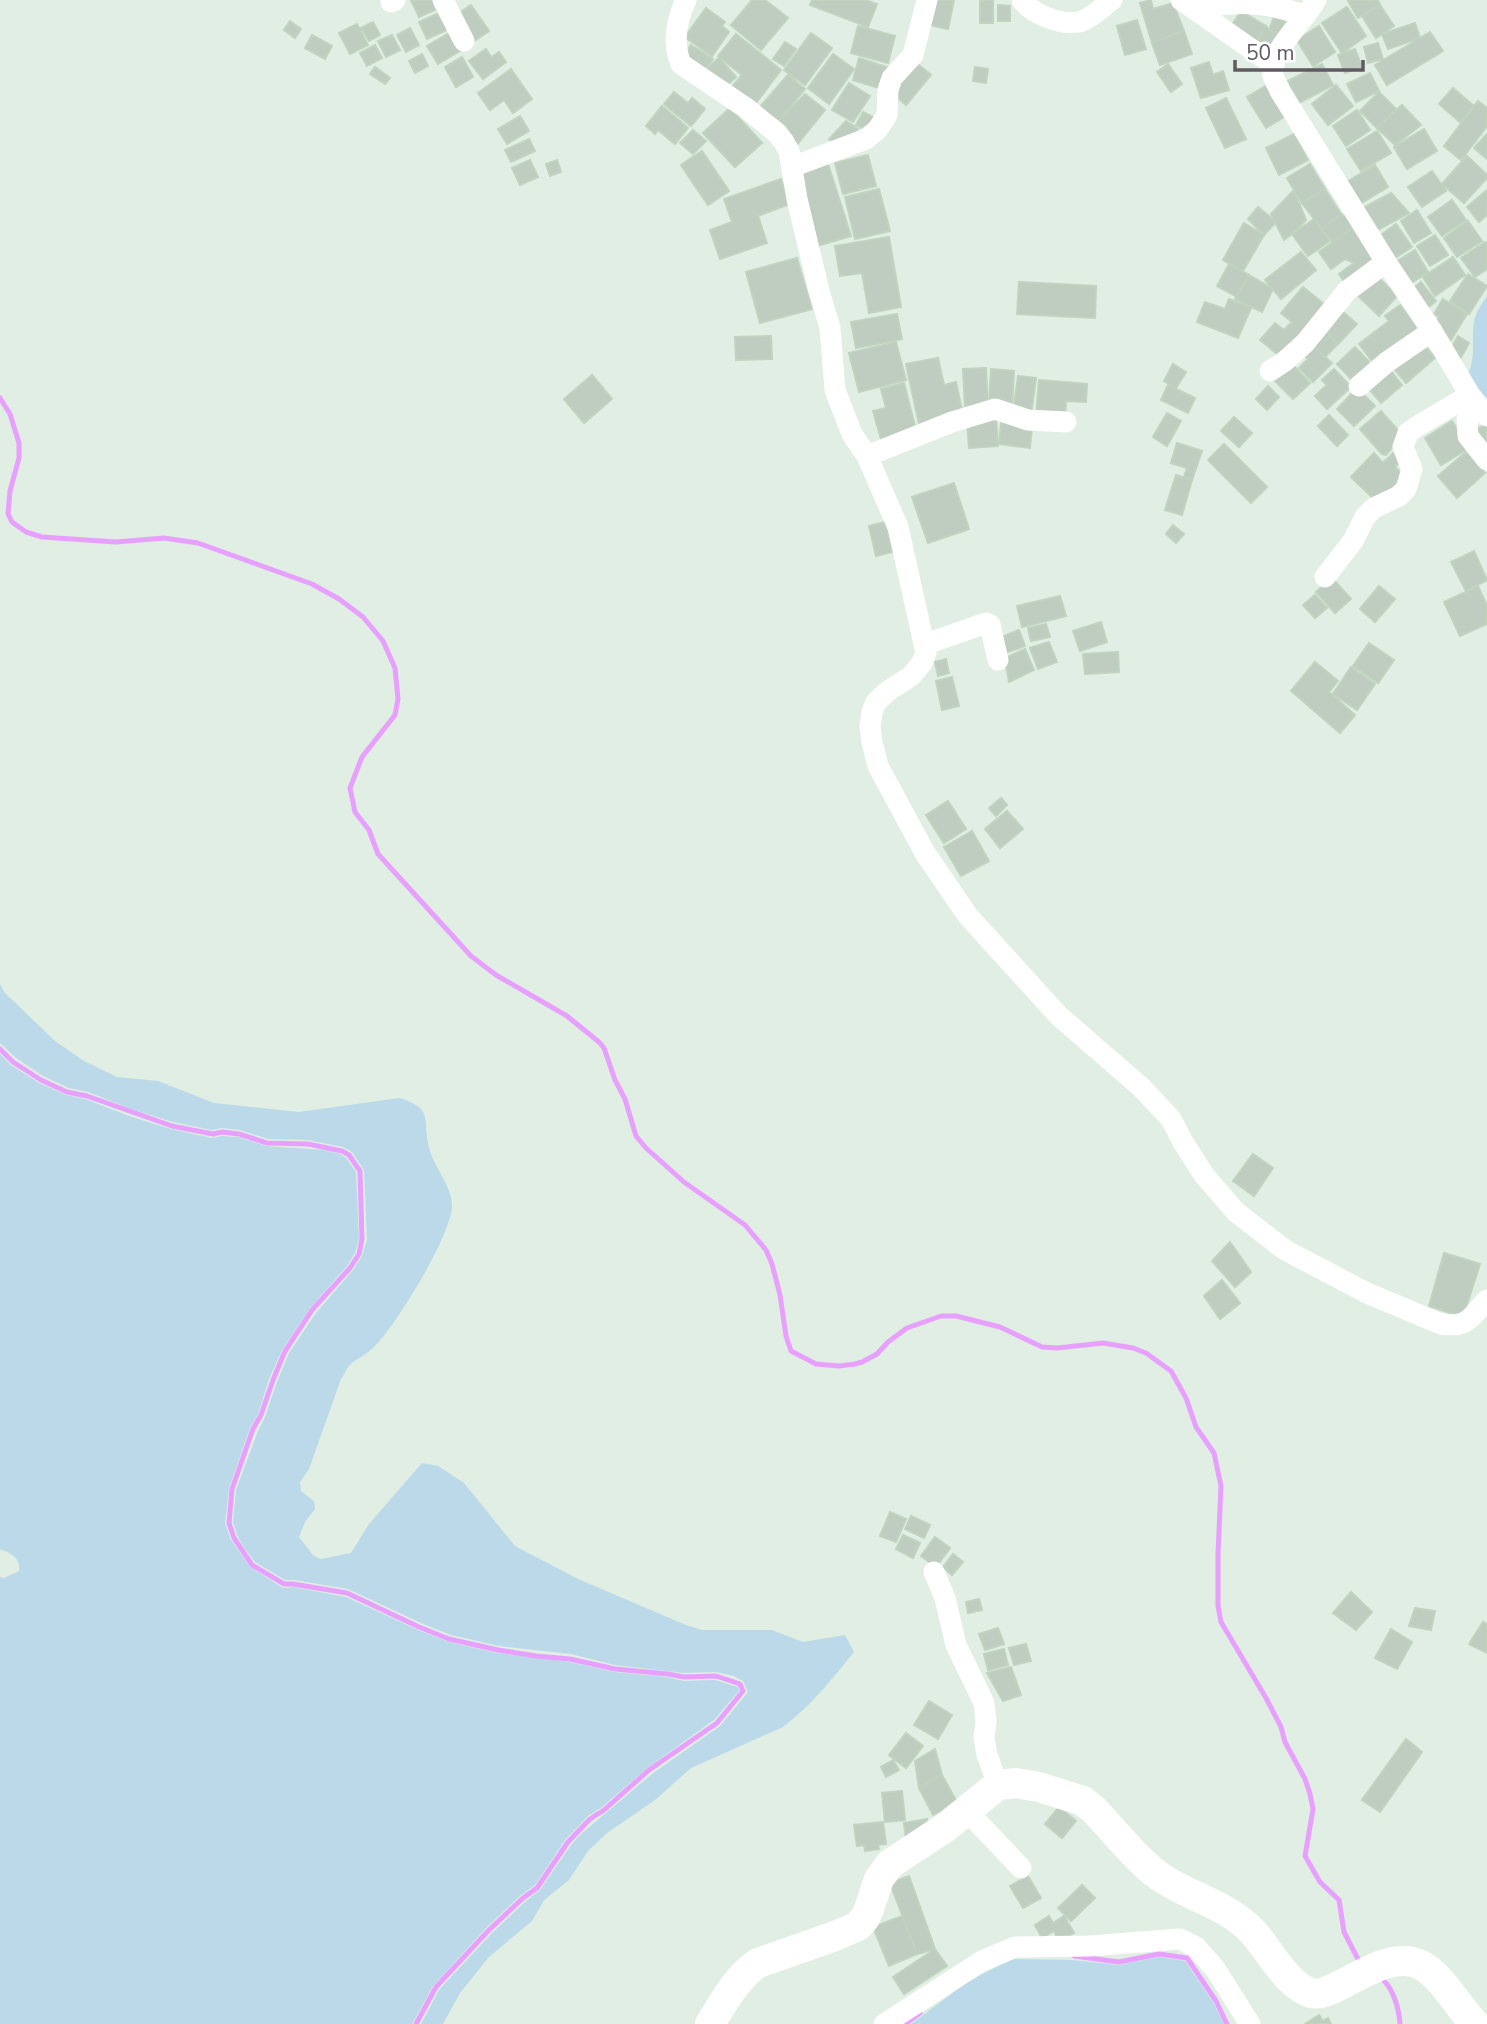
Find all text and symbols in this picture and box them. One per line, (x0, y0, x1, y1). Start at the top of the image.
scale bar (1235, 28, 1363, 72)
text: 50 m (1246, 39, 1295, 67)

